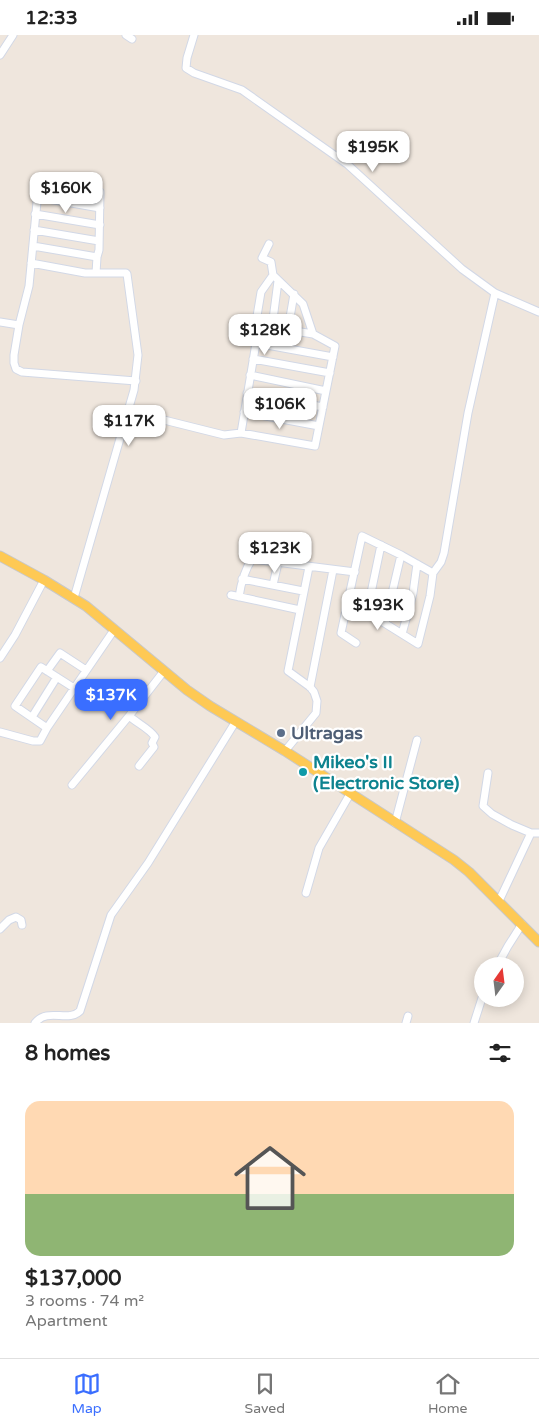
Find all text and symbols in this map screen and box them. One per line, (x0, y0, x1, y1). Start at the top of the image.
text: 12:33 (25, 7, 78, 29)
pin: $195K (338, 131, 408, 173)
text: $195K (348, 137, 398, 157)
pin: $160K (31, 171, 101, 214)
text: $160K (41, 178, 91, 198)
pin: $128K (230, 313, 300, 356)
text: $128K (240, 320, 290, 340)
pin: $106K (245, 387, 315, 430)
text: $106K (255, 394, 305, 414)
pin: $117K (94, 405, 164, 447)
text: $117K (104, 411, 154, 431)
pin: $123K (240, 531, 310, 574)
text: $123K (250, 538, 300, 558)
pin: $193K (343, 589, 413, 631)
text: $193K (353, 595, 403, 615)
pin: $137K (76, 679, 146, 721)
text: $137K (86, 685, 136, 705)
place label: Ultragas (291, 722, 363, 744)
marker: Ultragas (275, 727, 287, 739)
place label: Mikeo's II (Electronic Store) (313, 751, 460, 794)
marker: Mikeo's II (Electronic Store) (297, 766, 309, 778)
north arrow (474, 957, 524, 1007)
map controls (474, 957, 524, 1007)
icon: filters (486, 1039, 514, 1067)
text: 8 homes (25, 1041, 110, 1066)
icon: home (225, 1133, 315, 1223)
text: $137,000 (25, 1266, 121, 1291)
text: 3 rooms · 74 m² (25, 1291, 144, 1311)
text: Apartment (25, 1311, 108, 1331)
tab: Map (71, 1370, 102, 1417)
tab: Saved (245, 1370, 285, 1417)
tab: Home (428, 1370, 468, 1417)

